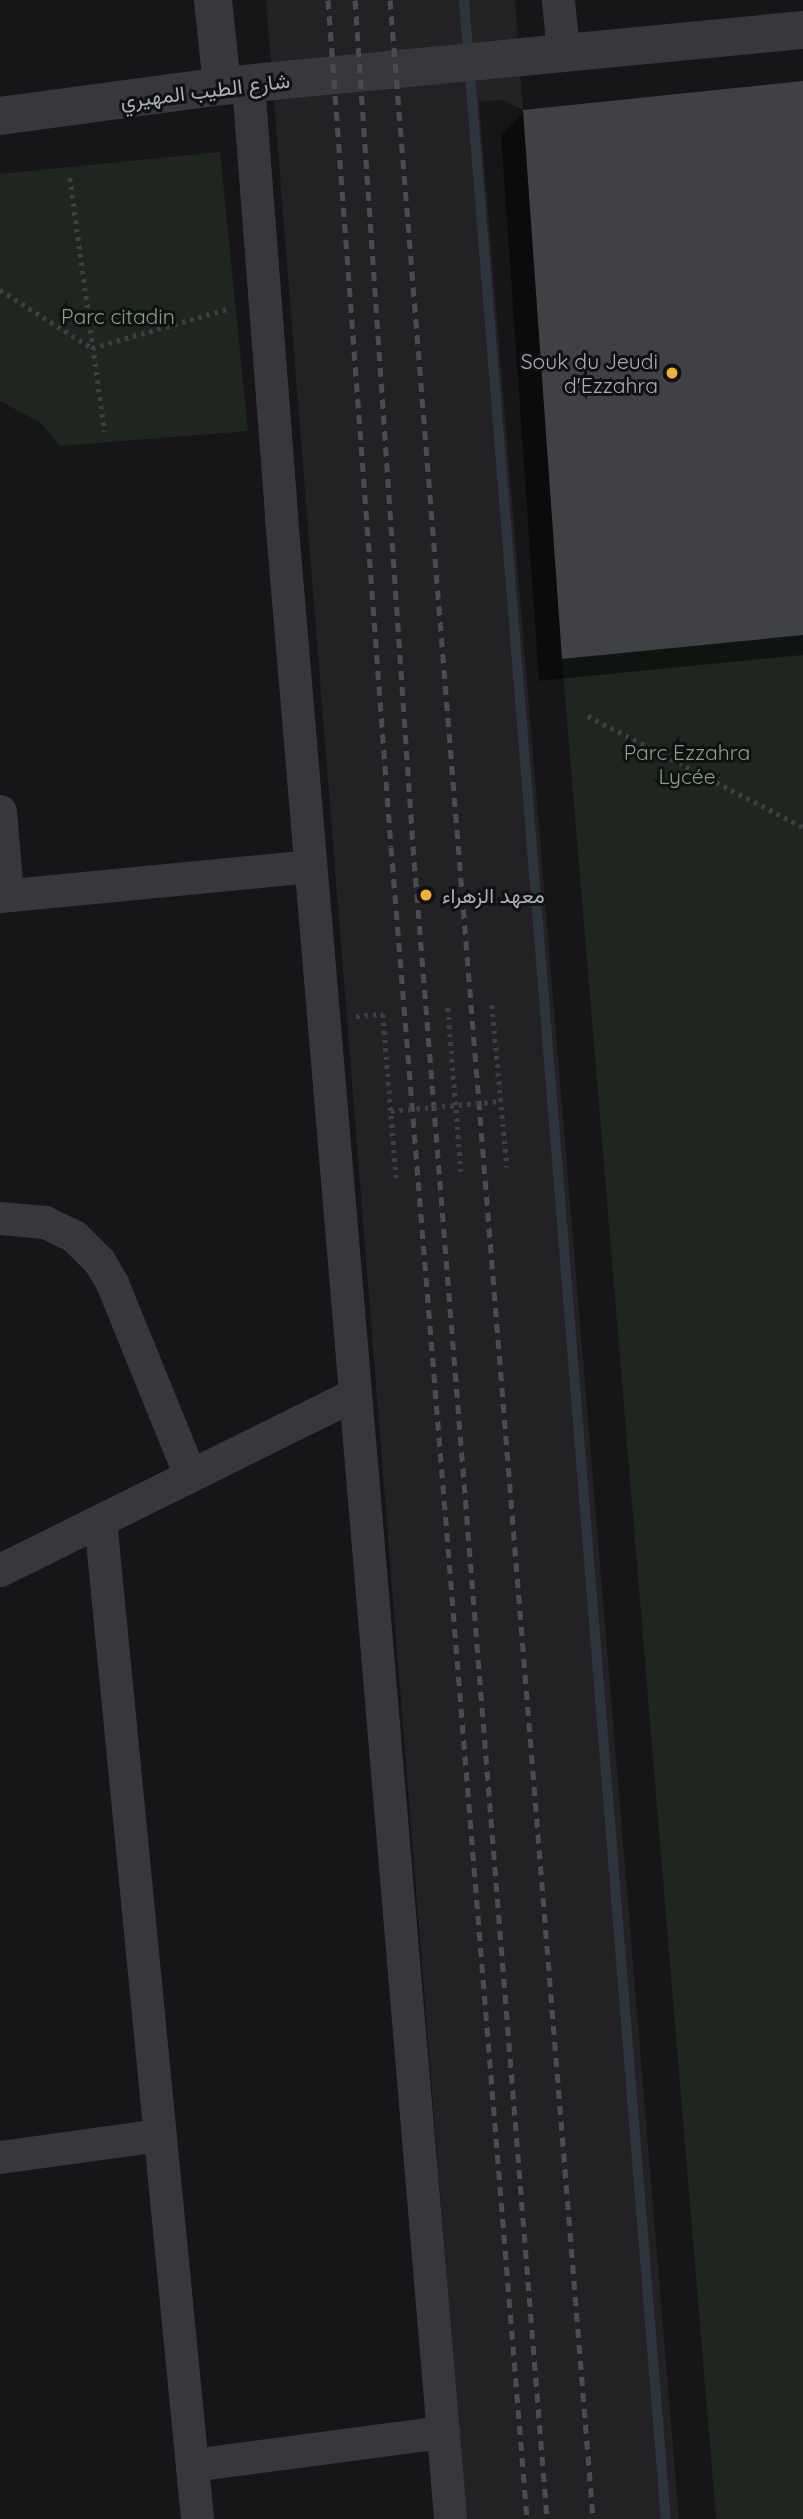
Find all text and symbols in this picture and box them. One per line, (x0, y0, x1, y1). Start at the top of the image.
street label: شارع الطيب المهيري (119, 67, 291, 113)
park label: Parc citadin (61, 303, 175, 329)
place label: Souk du Jeudi d'Ezzahra (521, 348, 658, 398)
marker: Souk du Jeudi d'Ezzahra (664, 365, 680, 381)
park label: Parc Ezzahra Lycée (624, 739, 750, 789)
place label: معهد الزهراء (442, 882, 545, 908)
marker: معهد الزهراء (416, 885, 436, 905)

